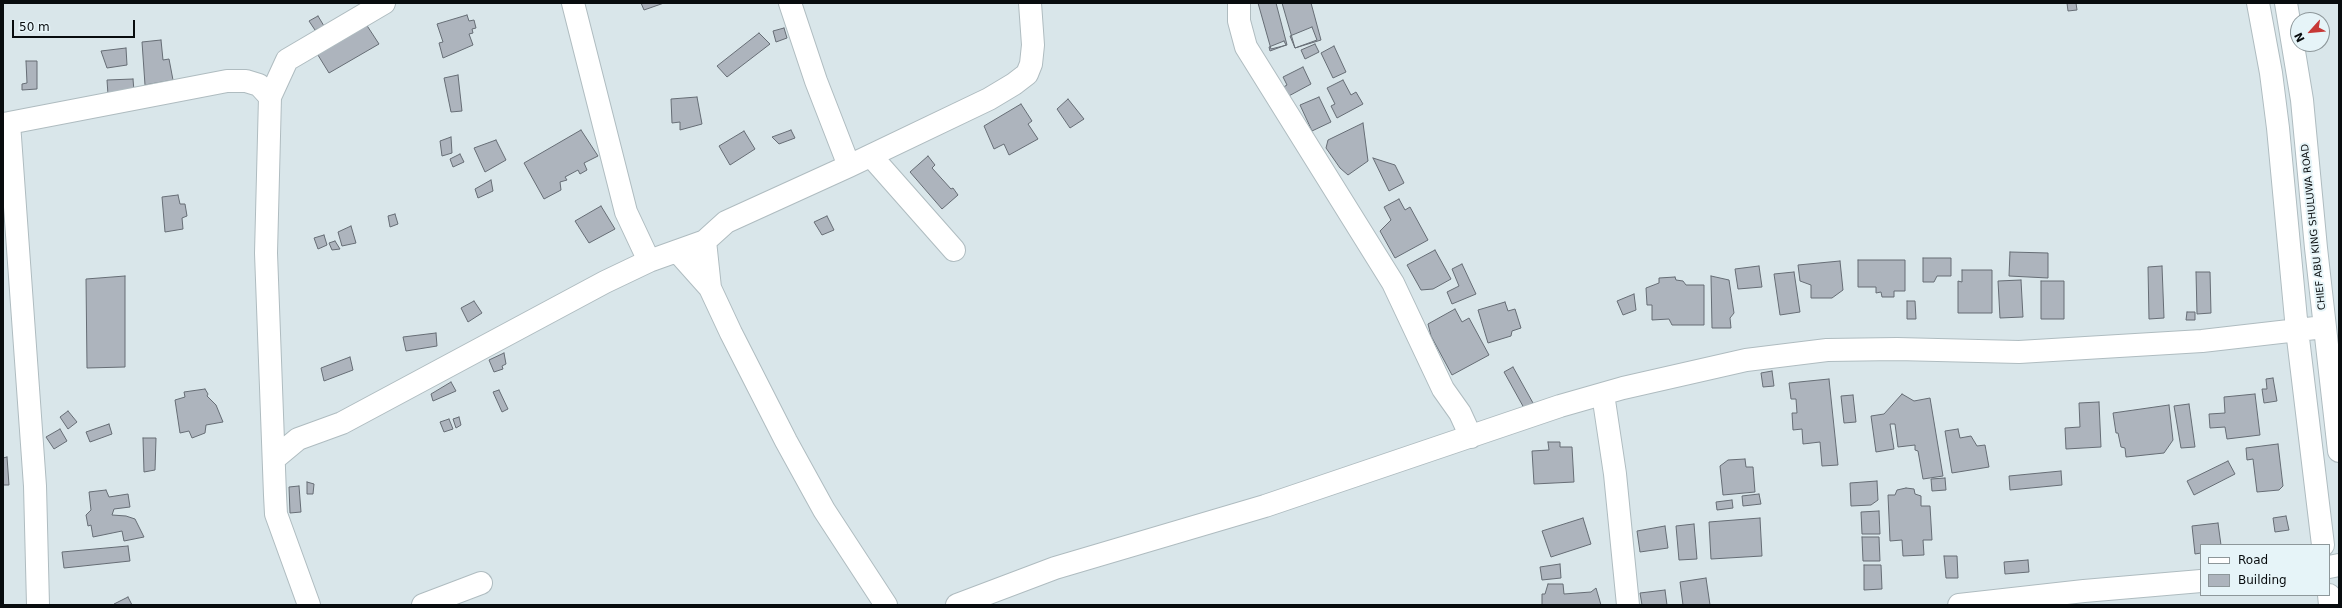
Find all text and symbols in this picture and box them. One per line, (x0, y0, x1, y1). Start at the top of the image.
scale bar (14, 12, 137, 38)
north arrow (2290, 12, 2330, 52)
text: 50 m (19, 20, 50, 34)
text: N (2292, 30, 2308, 44)
street label: CHIEF ABU KING SHULUWA ROAD (2299, 143, 2329, 311)
legend (2200, 544, 2330, 596)
text: Road (2238, 553, 2268, 567)
text: Building (2238, 573, 2287, 587)

